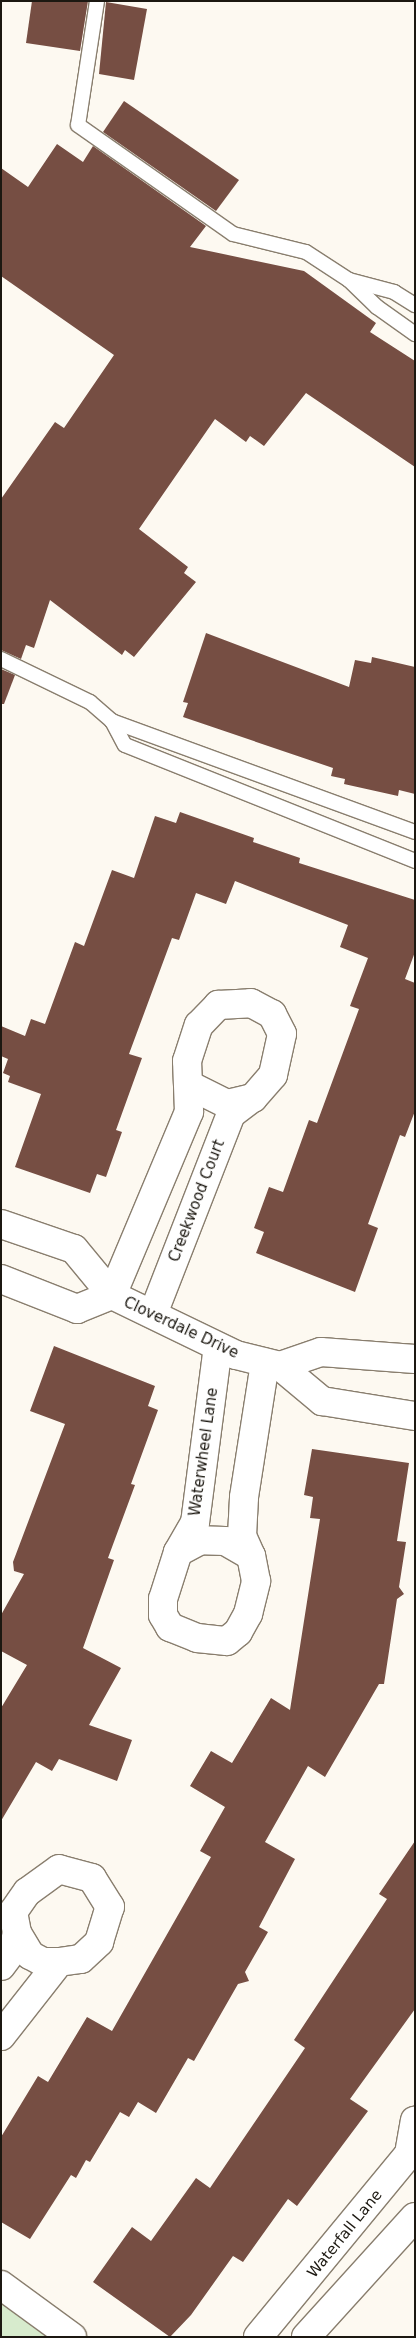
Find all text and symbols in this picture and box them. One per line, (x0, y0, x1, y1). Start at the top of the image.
street label: Creekwood Court (165, 1137, 229, 1265)
street label: Cloverdale Drive (121, 1293, 241, 1363)
street label: Waterwheel Lane (186, 1386, 222, 1518)
street label: Waterfall Lane (304, 2186, 386, 2282)

